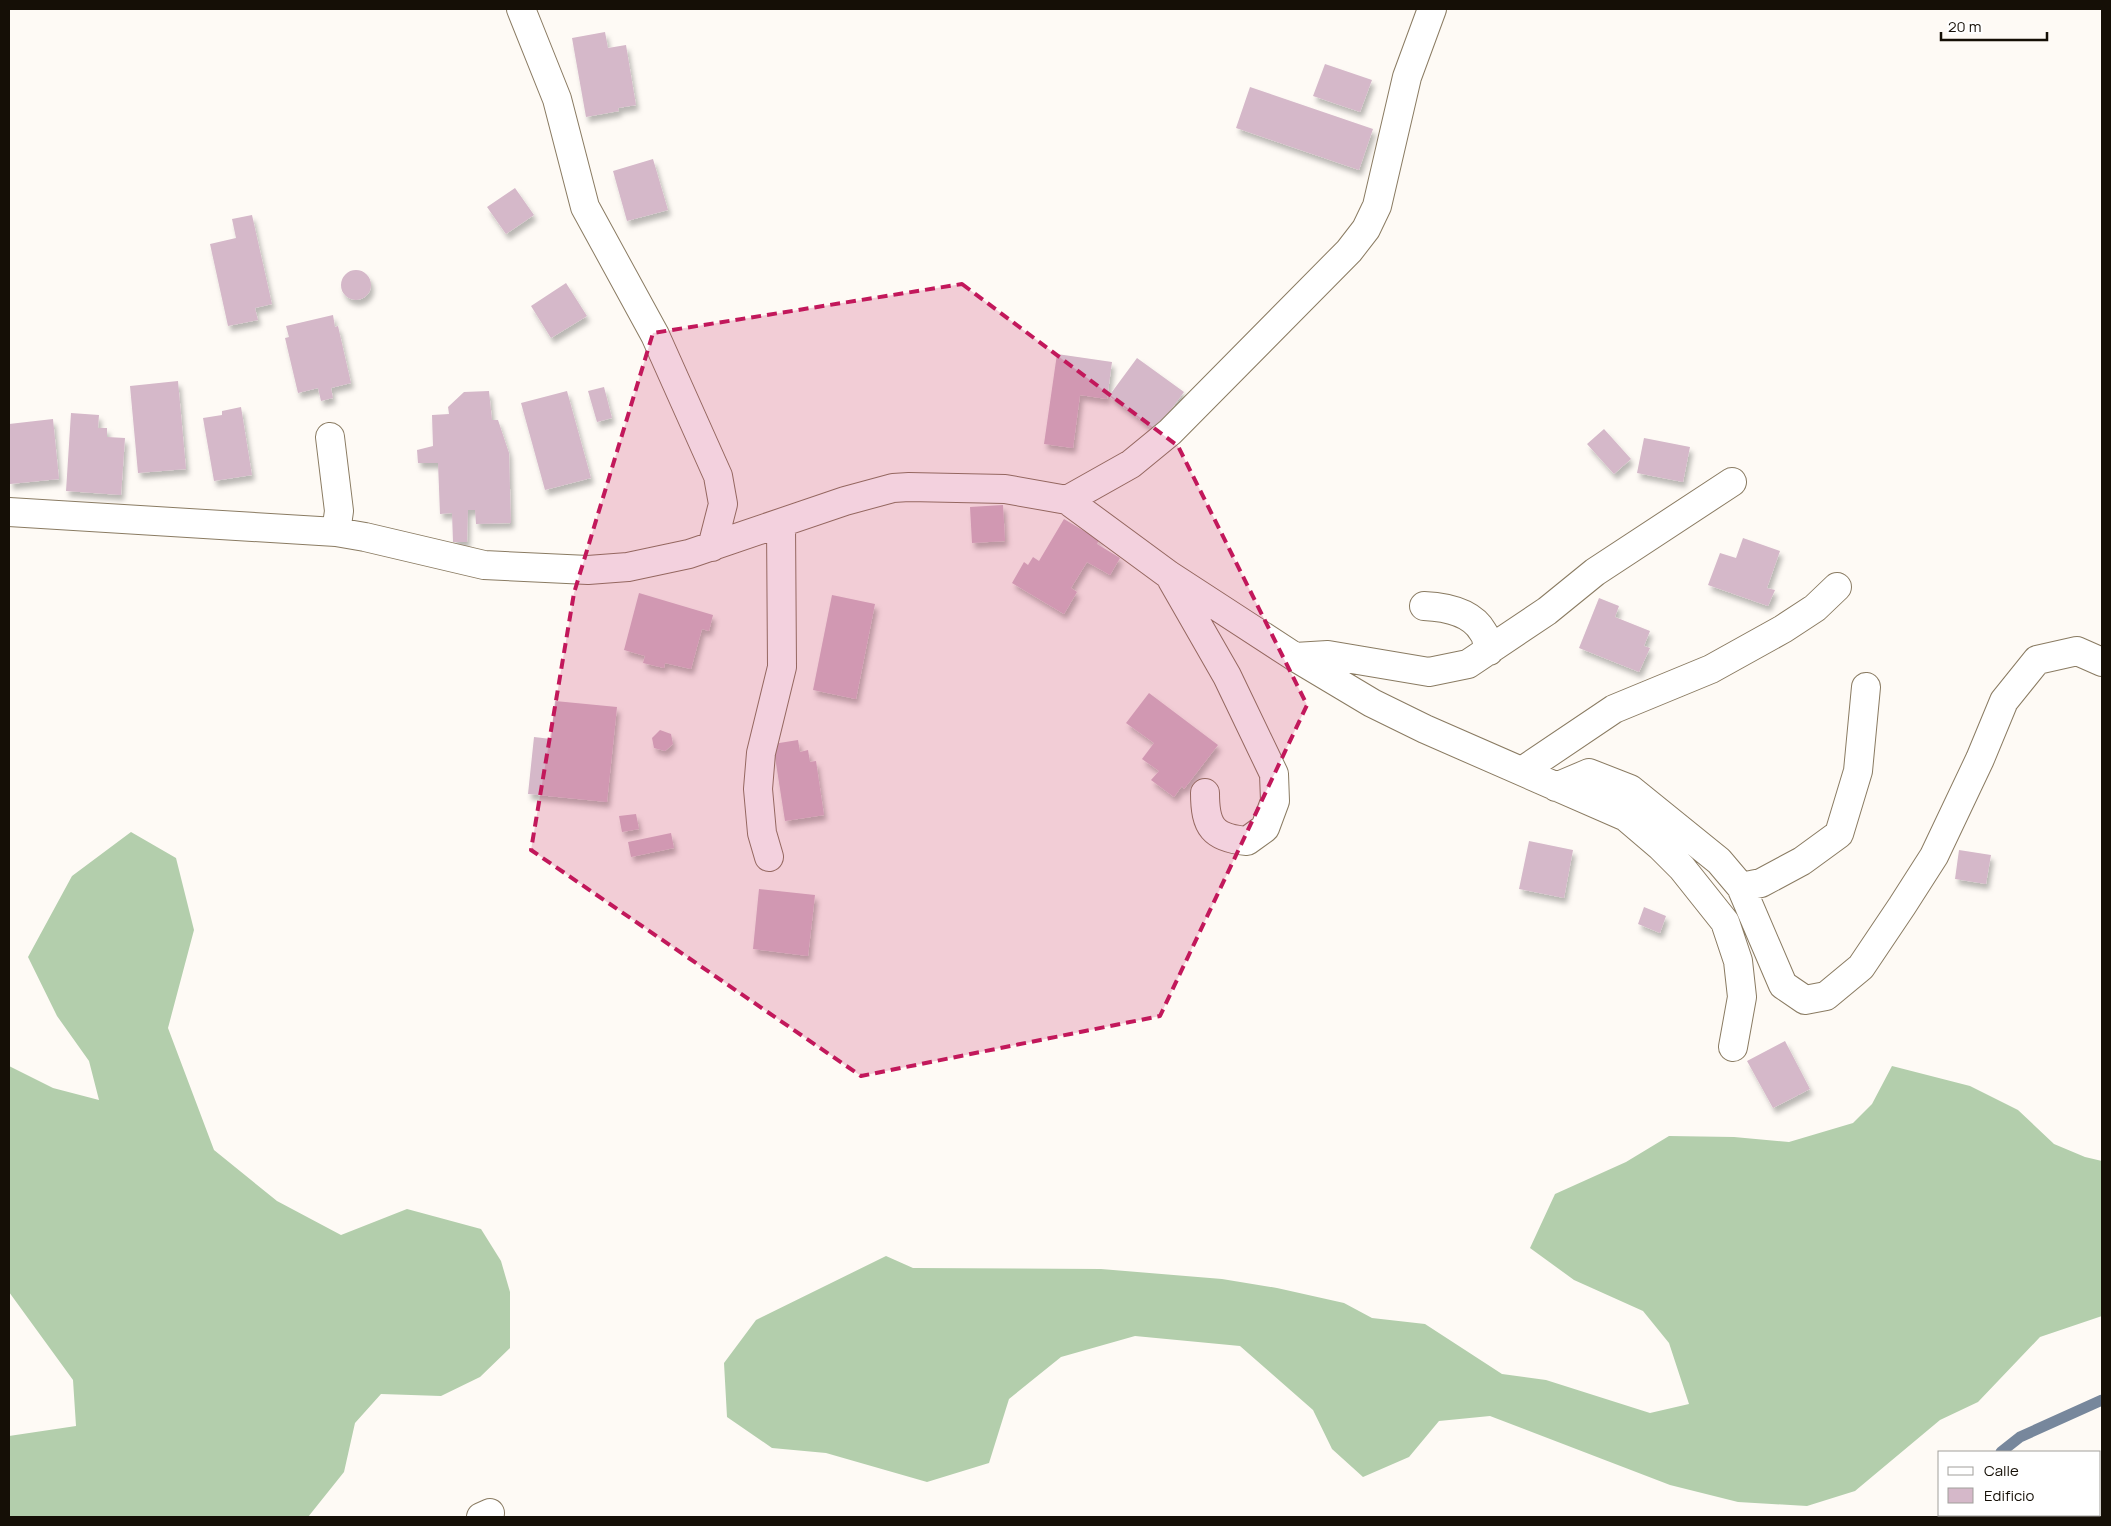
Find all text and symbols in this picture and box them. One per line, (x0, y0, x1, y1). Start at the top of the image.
scale bar (1941, 10, 2047, 42)
text: 20 m (1948, 16, 1981, 37)
legend (1938, 1451, 2101, 1516)
text: Calle (1984, 1460, 2019, 1481)
text: Edificio (1984, 1485, 2035, 1506)

